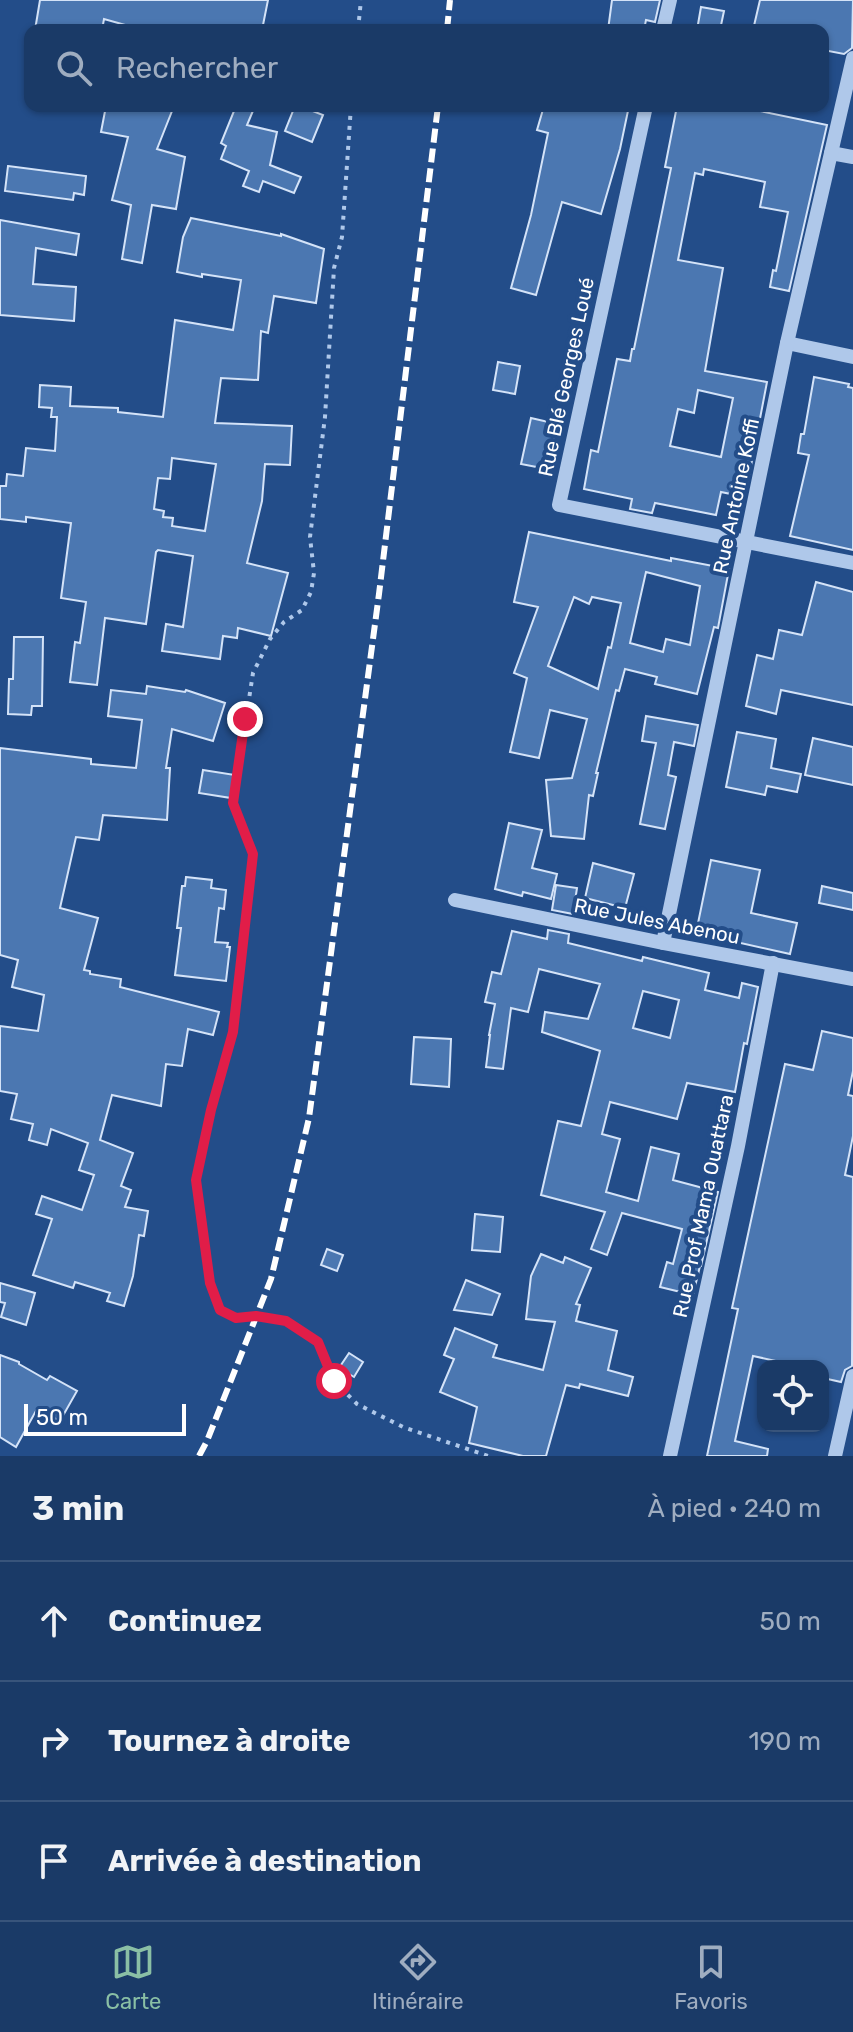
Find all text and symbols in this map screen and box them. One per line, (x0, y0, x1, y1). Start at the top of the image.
search box (24, 24, 829, 112)
icon: search (52, 46, 96, 90)
text: Rechercher (116, 50, 278, 86)
street label: Rue Blé Georges Loué (533, 275, 599, 479)
street label: Rue Antoine Koffi (708, 416, 764, 576)
route end (227, 701, 263, 737)
street label: Rue Jules Abenou (572, 893, 742, 949)
street label: Rue Prof Mama Ouattara (668, 1092, 738, 1320)
map controls (757, 1360, 829, 1432)
button: locate (757, 1360, 829, 1432)
route start (316, 1363, 352, 1399)
scale bar (24, 1400, 186, 1436)
text: 50 m (36, 1404, 88, 1431)
text: 3 min (32, 1488, 124, 1529)
text: À pied · 240 m (648, 1493, 821, 1524)
icon: ahead (32, 1599, 76, 1643)
text: Continuez (108, 1603, 262, 1639)
text: 50 m (760, 1606, 821, 1637)
icon: right (32, 1719, 76, 1763)
text: Tournez à droite (108, 1723, 351, 1759)
text: 190 m (748, 1726, 821, 1757)
icon: arrive (32, 1839, 76, 1883)
text: Arrivée à destination (108, 1843, 422, 1879)
tab: Carte (105, 1940, 161, 2015)
tab: Itinéraire (372, 1940, 464, 2015)
tab: Favoris (674, 1940, 748, 2015)

